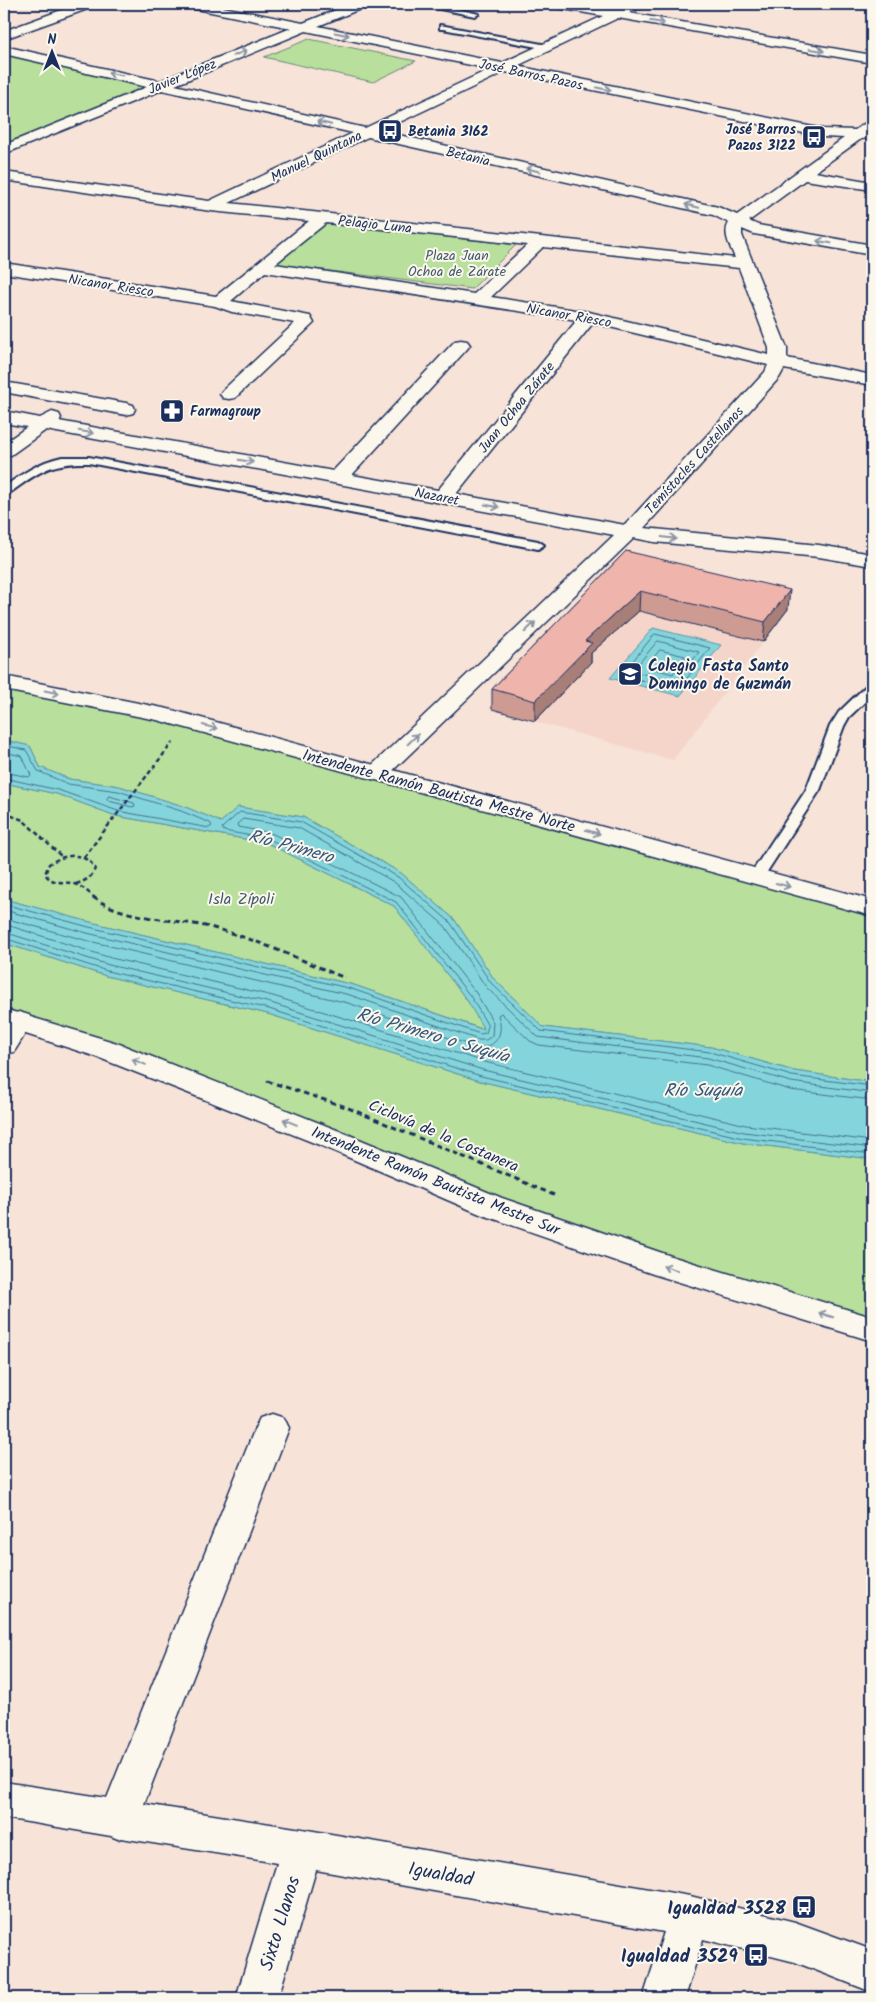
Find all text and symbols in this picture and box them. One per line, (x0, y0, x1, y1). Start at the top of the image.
one-way arrow (649, 17, 665, 27)
north arrow (28, 28, 78, 78)
text: N (48, 29, 57, 51)
one-way arrow (334, 30, 350, 40)
one-way arrow (809, 45, 825, 55)
one-way arrow (232, 48, 247, 57)
street label: Javier López (145, 53, 220, 101)
street label: José Barros Pazos (477, 53, 585, 97)
one-way arrow (107, 69, 123, 78)
one-way arrow (596, 84, 612, 94)
one-way arrow (316, 118, 332, 127)
bus stop icon: Betania 3162 (377, 118, 403, 144)
place label: José Barros Pazos 3122 (726, 119, 796, 157)
place label: Betania 3162 (408, 121, 489, 143)
bus stop icon: José Barros Pazos 3122 (801, 124, 827, 150)
street label: Manuel Quintana (267, 125, 366, 189)
street label: Betania (444, 141, 492, 173)
one-way arrow (526, 165, 542, 175)
one-way arrow (684, 201, 700, 210)
street label: Pelagio Luna (337, 210, 413, 240)
one-way arrow (817, 236, 833, 246)
park label: Plaza Juan Ochoa de Zárate (408, 245, 507, 283)
street label: Nicanor Riesco (67, 268, 155, 304)
street label: Nicanor Riesco (525, 298, 613, 334)
street label: Juan Ochoa Zárate (473, 357, 561, 458)
pharmacy icon: Farmagroup (159, 398, 185, 424)
place label: Farmagroup (190, 401, 261, 423)
street label: Temístocles Castellanos (640, 402, 750, 520)
one-way arrow (78, 428, 94, 438)
one-way arrow (238, 456, 254, 466)
street label: Nazaret (413, 482, 462, 512)
one-way arrow (484, 502, 500, 511)
one-way arrow (661, 533, 677, 543)
one-way arrow (524, 621, 536, 633)
place label: Colegio Fasta Santo Domingo de Guzmán (648, 654, 791, 697)
school or university icon: Colegio Fasta Santo Domingo de Guzmán (617, 661, 643, 687)
one-way arrow (43, 688, 59, 698)
one-way arrow (202, 723, 218, 732)
one-way arrow (406, 733, 419, 745)
street label: Intendente Ramón Bautista Mestre Norte (299, 743, 578, 840)
water label: Río Primero (245, 822, 338, 873)
one-way arrow (585, 828, 601, 838)
one-way arrow (775, 881, 791, 890)
park label: Isla Zípoli (208, 887, 275, 912)
water label: Río Primero o Suquía (353, 1001, 514, 1073)
one-way arrow (132, 1057, 147, 1066)
water label: Río Suquía (664, 1077, 744, 1106)
street label: Ciclovía de la Costanera (364, 1093, 523, 1179)
one-way arrow (283, 1117, 298, 1126)
street label: Intendente Ramón Bautista Mestre Sur (307, 1120, 565, 1243)
one-way arrow (662, 1262, 678, 1272)
one-way arrow (818, 1309, 834, 1319)
street label: Igualdad (406, 1855, 476, 1896)
street label: Sixto Llanos (252, 1873, 309, 1974)
place label: Igualdad 3528 (667, 1894, 787, 1924)
bus stop icon: Igualdad 3528 (791, 1894, 817, 1920)
place label: Igualdad 3529 (621, 1942, 738, 1972)
bus stop icon: Igualdad 3529 (743, 1942, 769, 1968)

